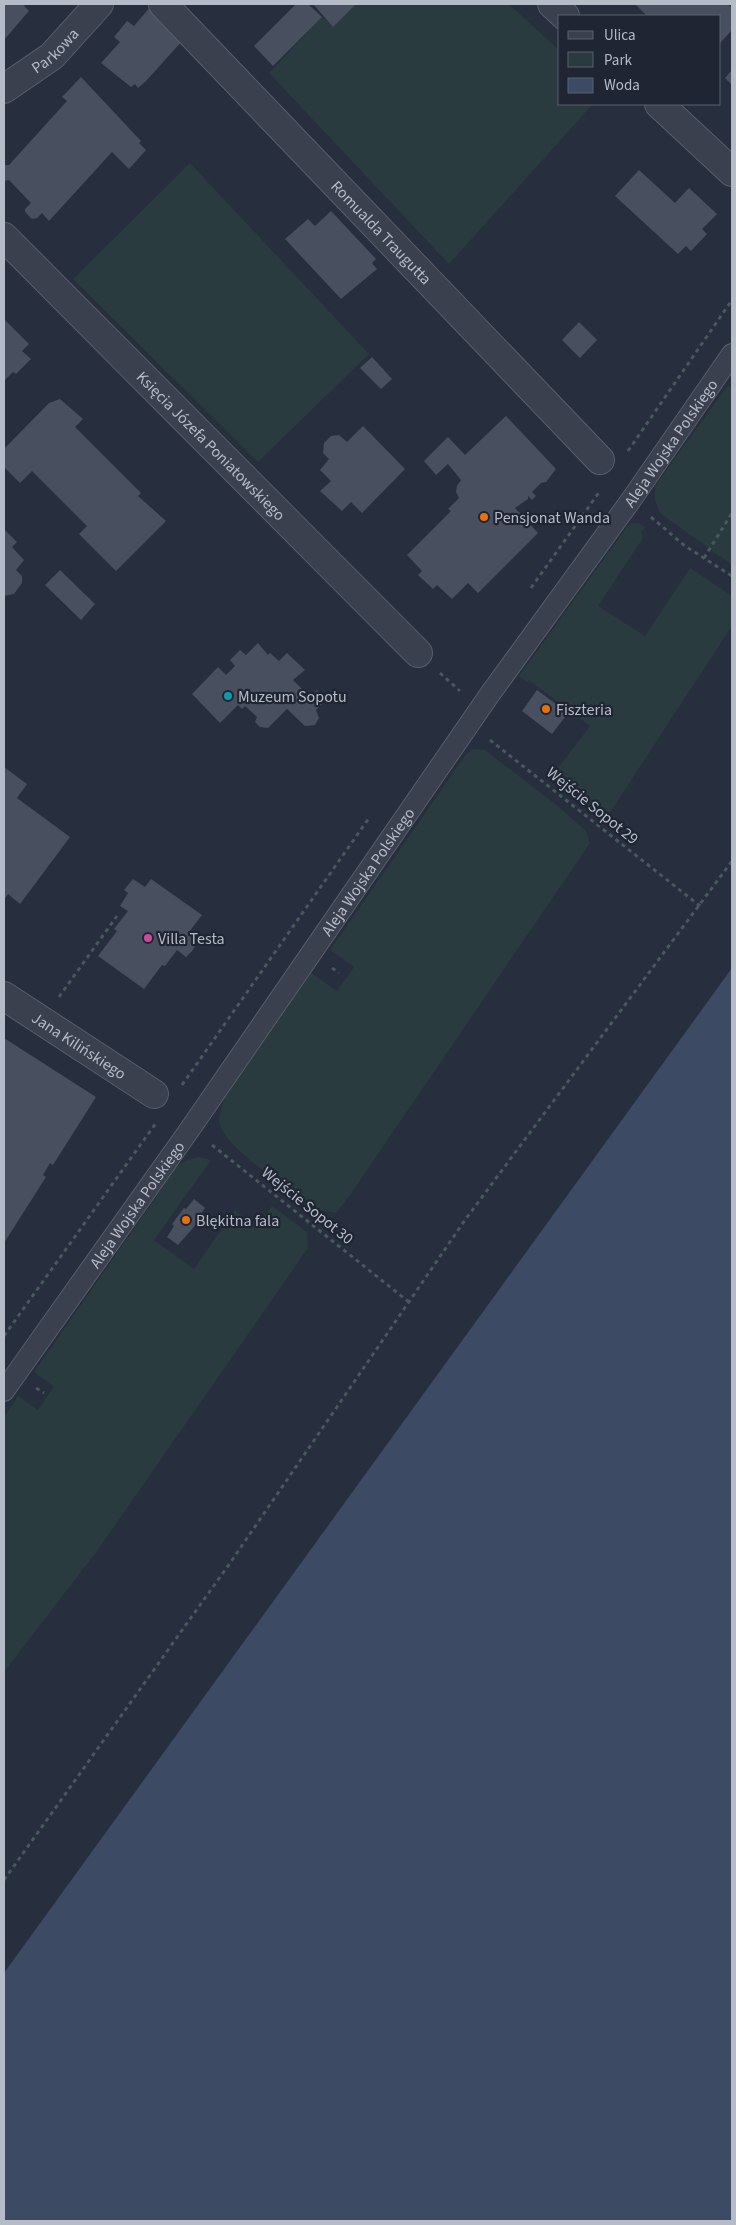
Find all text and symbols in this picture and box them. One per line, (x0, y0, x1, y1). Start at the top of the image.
legend (558, 15, 721, 105)
street label: Parkowa (27, 24, 84, 79)
text: Ulica (604, 25, 635, 46)
text: Park (604, 50, 633, 71)
text: Woda (604, 75, 640, 96)
street label: Romualda Traugutta (326, 176, 436, 290)
street label: Księcia Józefa Poniatowskiego (131, 366, 290, 526)
street label: Aleja Wojska Polskiego (619, 375, 723, 512)
place label: Pensjonat Wanda (494, 507, 610, 529)
marker: Pensjonat Wanda (478, 511, 490, 523)
place label: Muzeum Sopotu (238, 686, 347, 708)
marker: Muzeum Sopotu (222, 690, 234, 702)
place label: Fiszteria (556, 699, 612, 721)
marker: Fiszteria (540, 703, 552, 715)
street label: Wejście Sopot 29 (542, 762, 643, 850)
street label: Aleja Wojska Polskiego (316, 804, 420, 941)
place label: Villa Testa (158, 928, 225, 950)
marker: Villa Testa (142, 932, 154, 944)
street label: Jana Kilińskiego (27, 1007, 130, 1085)
street label: Aleja Wojska Polskiego (85, 1137, 190, 1273)
street label: Wejście Sopot 30 (257, 1162, 358, 1250)
place label: Blękitna fala (196, 1210, 279, 1232)
marker: Blękitna fala (180, 1214, 192, 1226)

